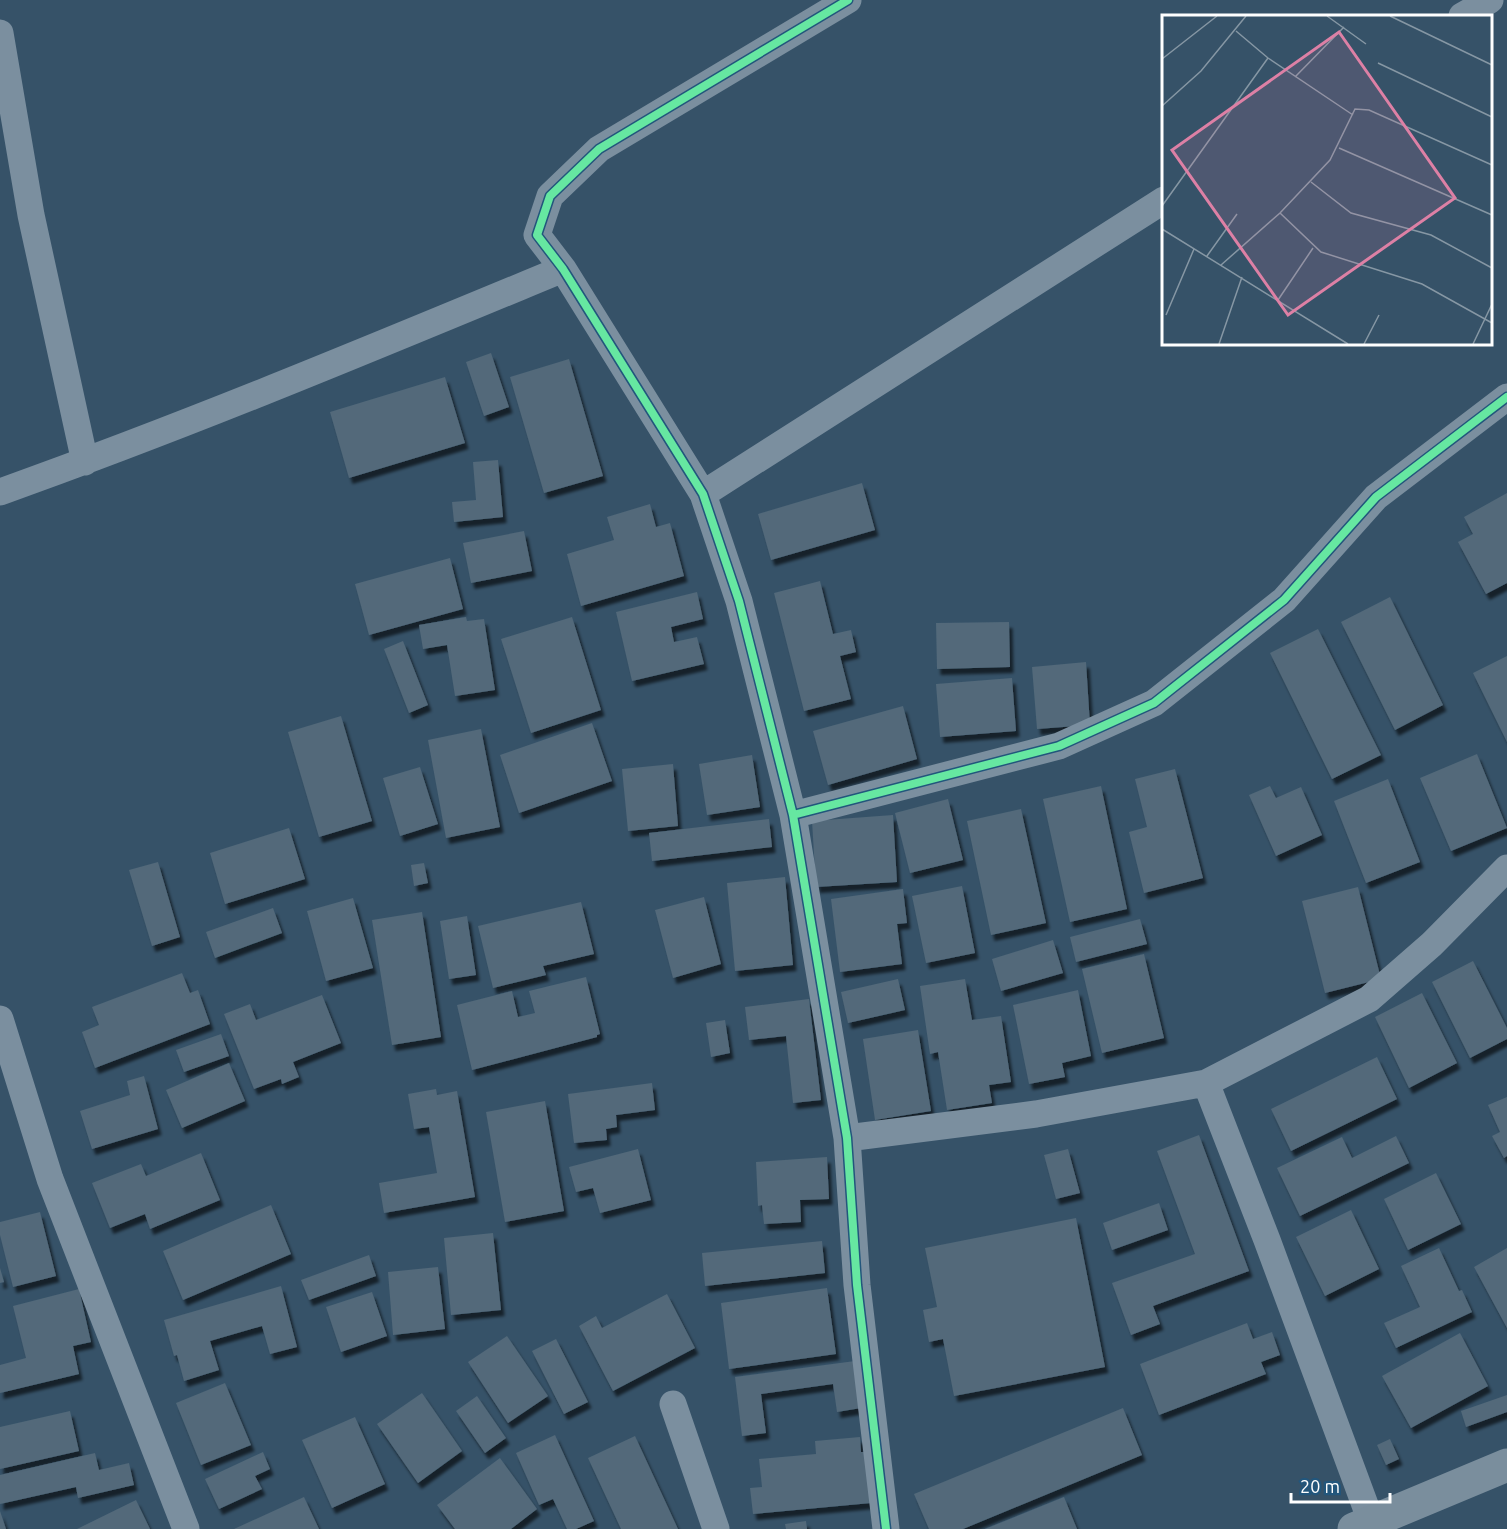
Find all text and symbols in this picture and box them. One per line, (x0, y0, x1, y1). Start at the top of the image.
inset map (1162, 15, 1492, 345)
scale bar (1291, 1466, 1390, 1504)
text: 20 m (1300, 1476, 1340, 1496)

